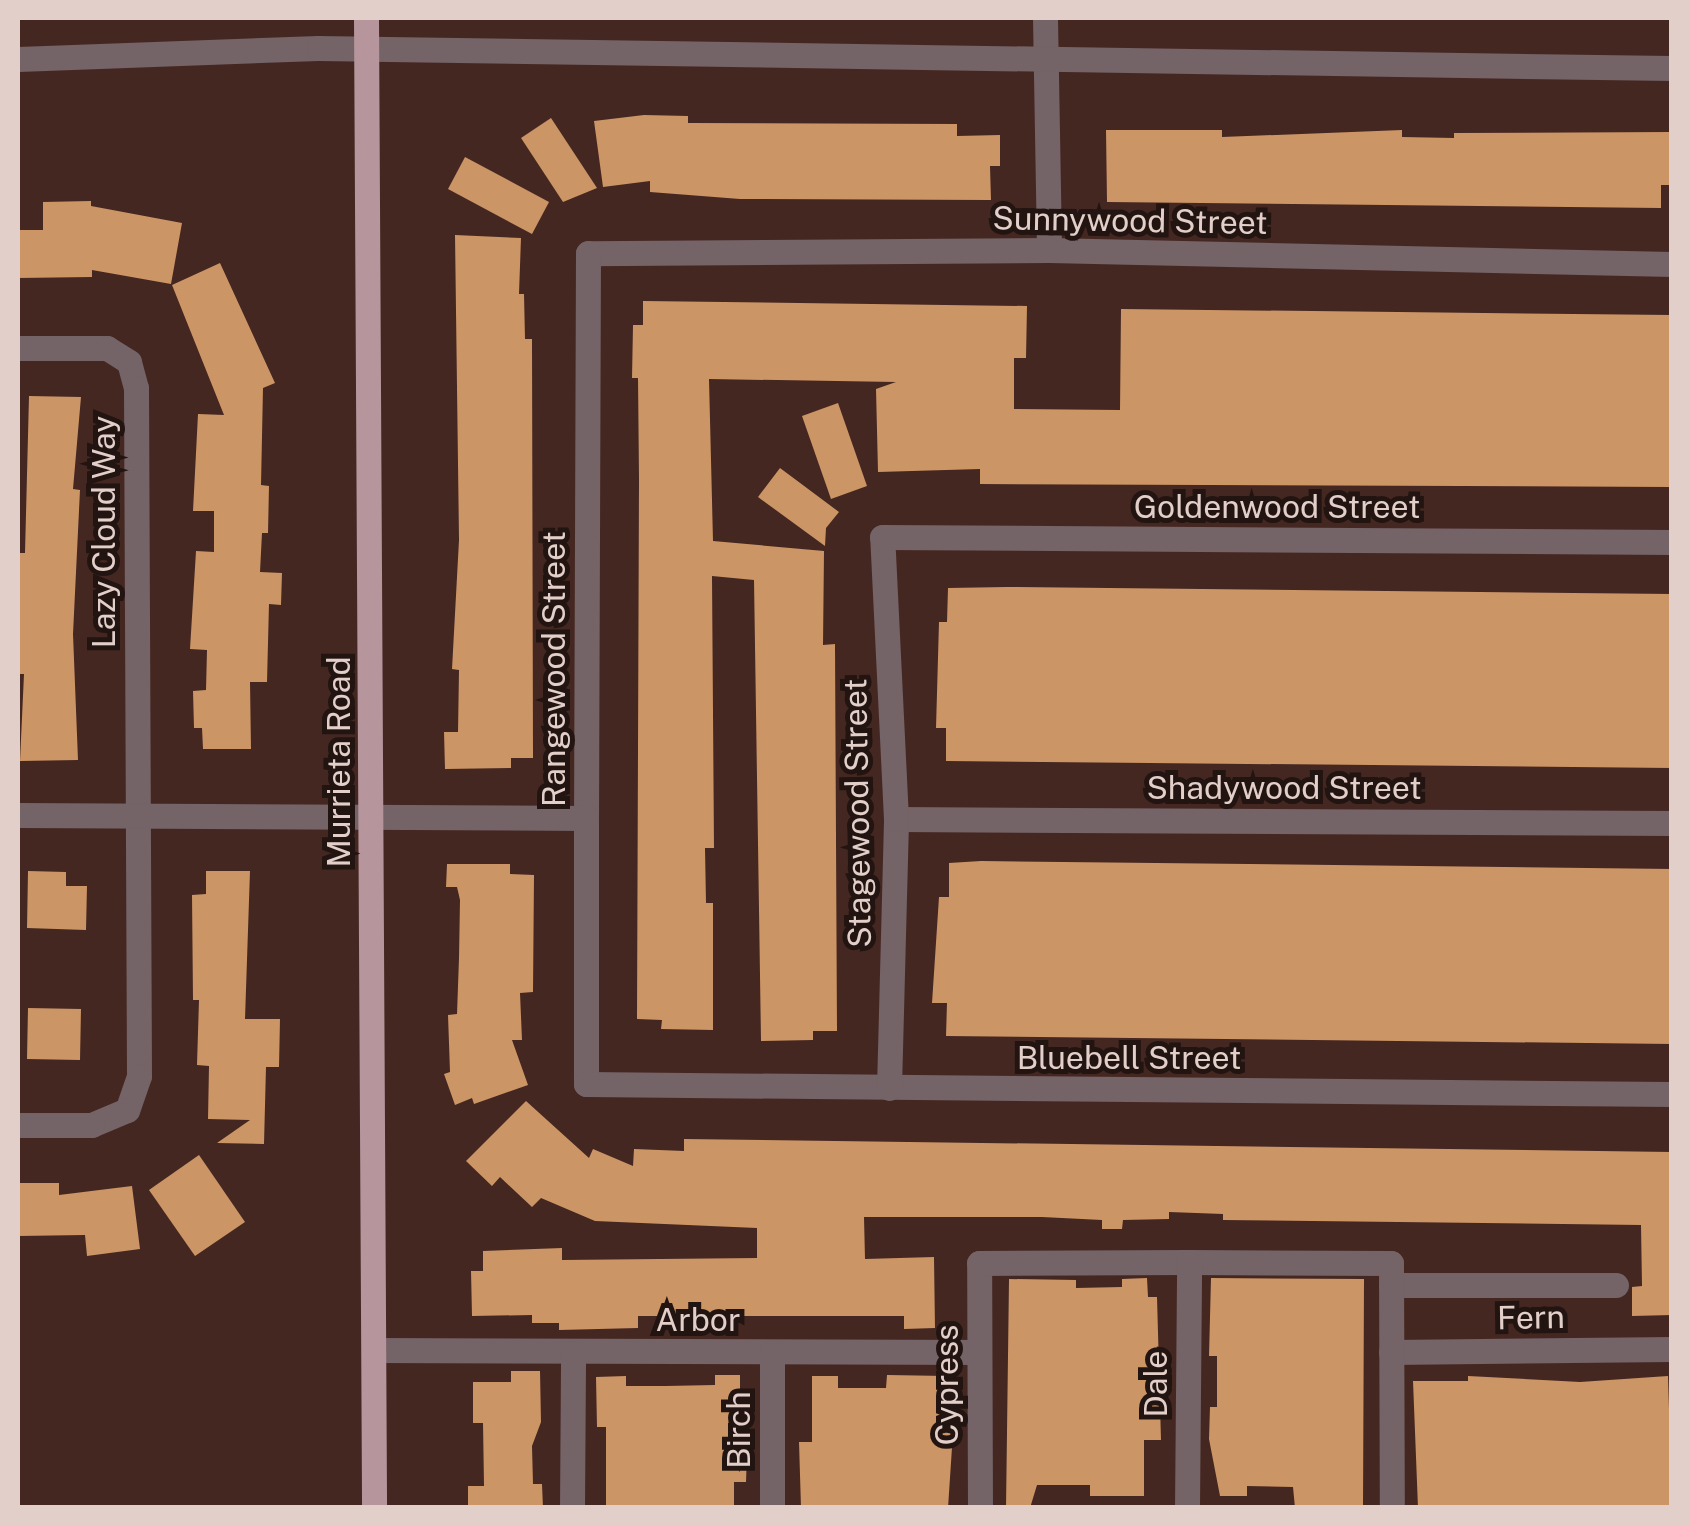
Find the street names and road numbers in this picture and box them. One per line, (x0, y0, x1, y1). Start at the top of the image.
street label: Sunnywood Street (992, 199, 1268, 243)
street label: Lazy Cloud Way (85, 415, 123, 649)
street label: Goldenwood Street (1134, 488, 1420, 526)
street label: Rangewood Street (535, 531, 573, 807)
street label: Murrieta Road (320, 656, 358, 868)
street label: Stagewood Street (836, 678, 880, 948)
street label: Shadywood Street (1146, 769, 1422, 807)
street label: Bluebell Street (1017, 1039, 1241, 1077)
street label: Fern (1497, 1298, 1565, 1338)
street label: Arbor (656, 1301, 740, 1339)
street label: Cypress (928, 1325, 966, 1445)
street label: Dale (1137, 1351, 1175, 1417)
street label: Birch (720, 1391, 758, 1469)

